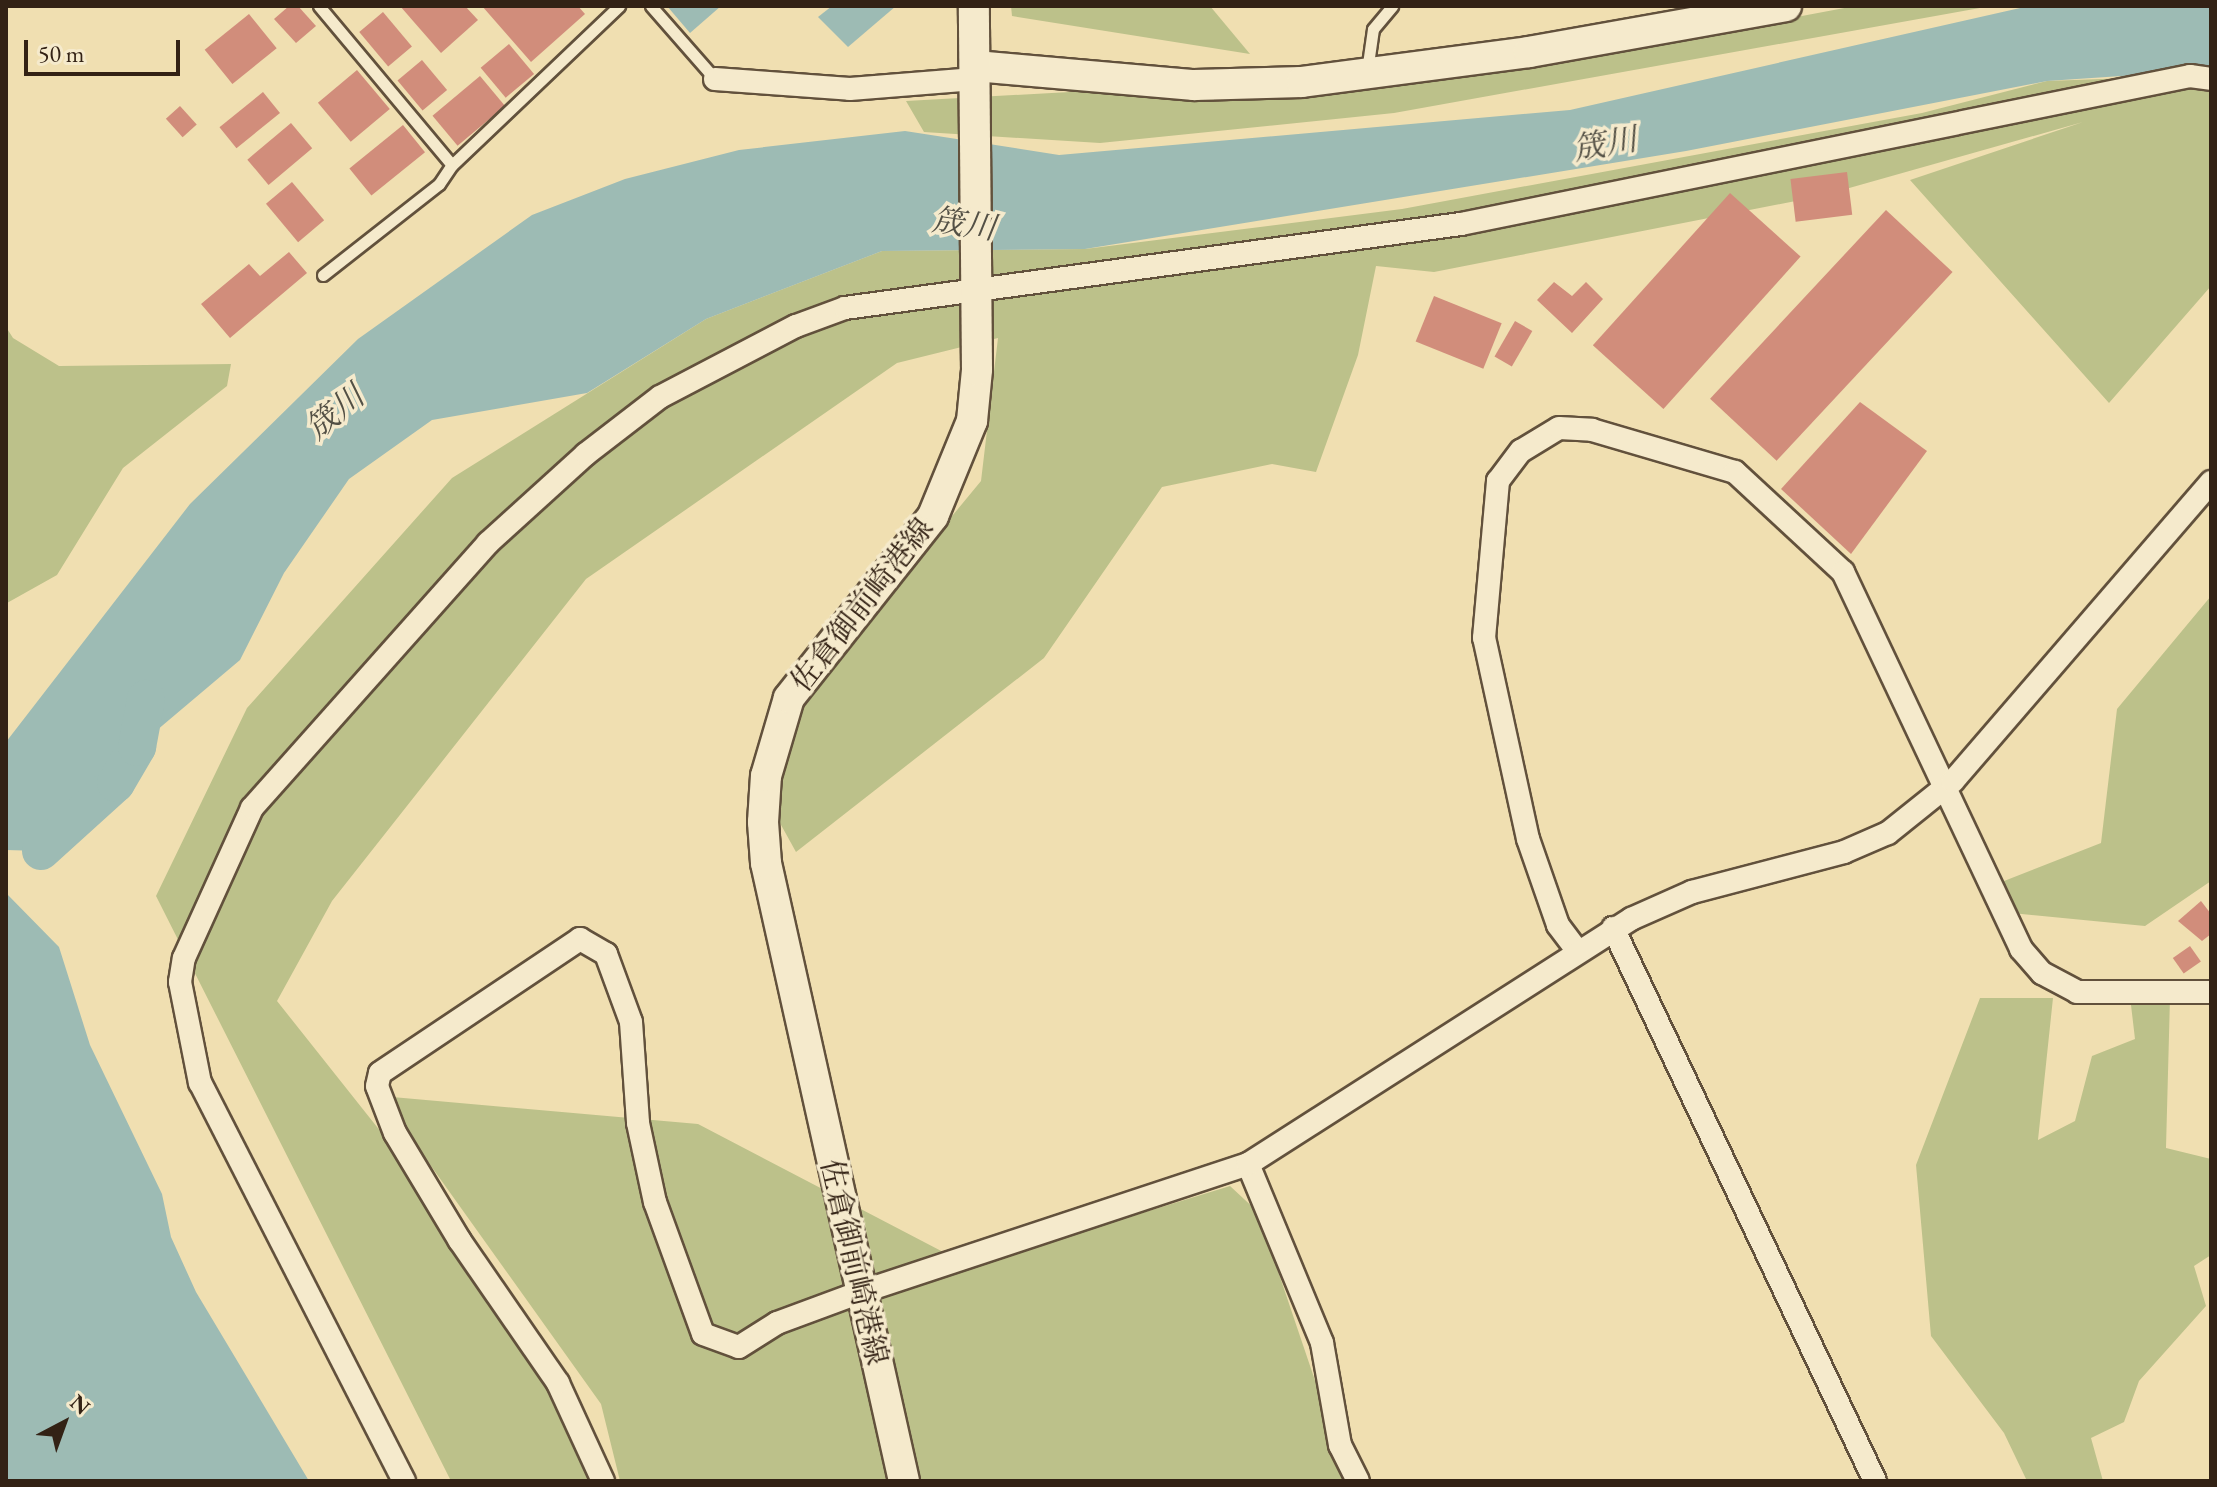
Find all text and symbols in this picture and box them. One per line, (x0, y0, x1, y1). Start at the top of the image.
scale bar (28, 24, 184, 74)
text: 50 m (38, 38, 85, 69)
water label: 筬川 (1570, 120, 1640, 168)
water label: 筬川 (930, 201, 998, 247)
water label: 筬川 (298, 377, 372, 447)
street label: 佐倉御前崎港線 (783, 511, 941, 699)
street label: 佐倉御前崎港線 (813, 1156, 895, 1368)
north arrow (24, 1383, 104, 1463)
text: N (64, 1388, 96, 1421)

